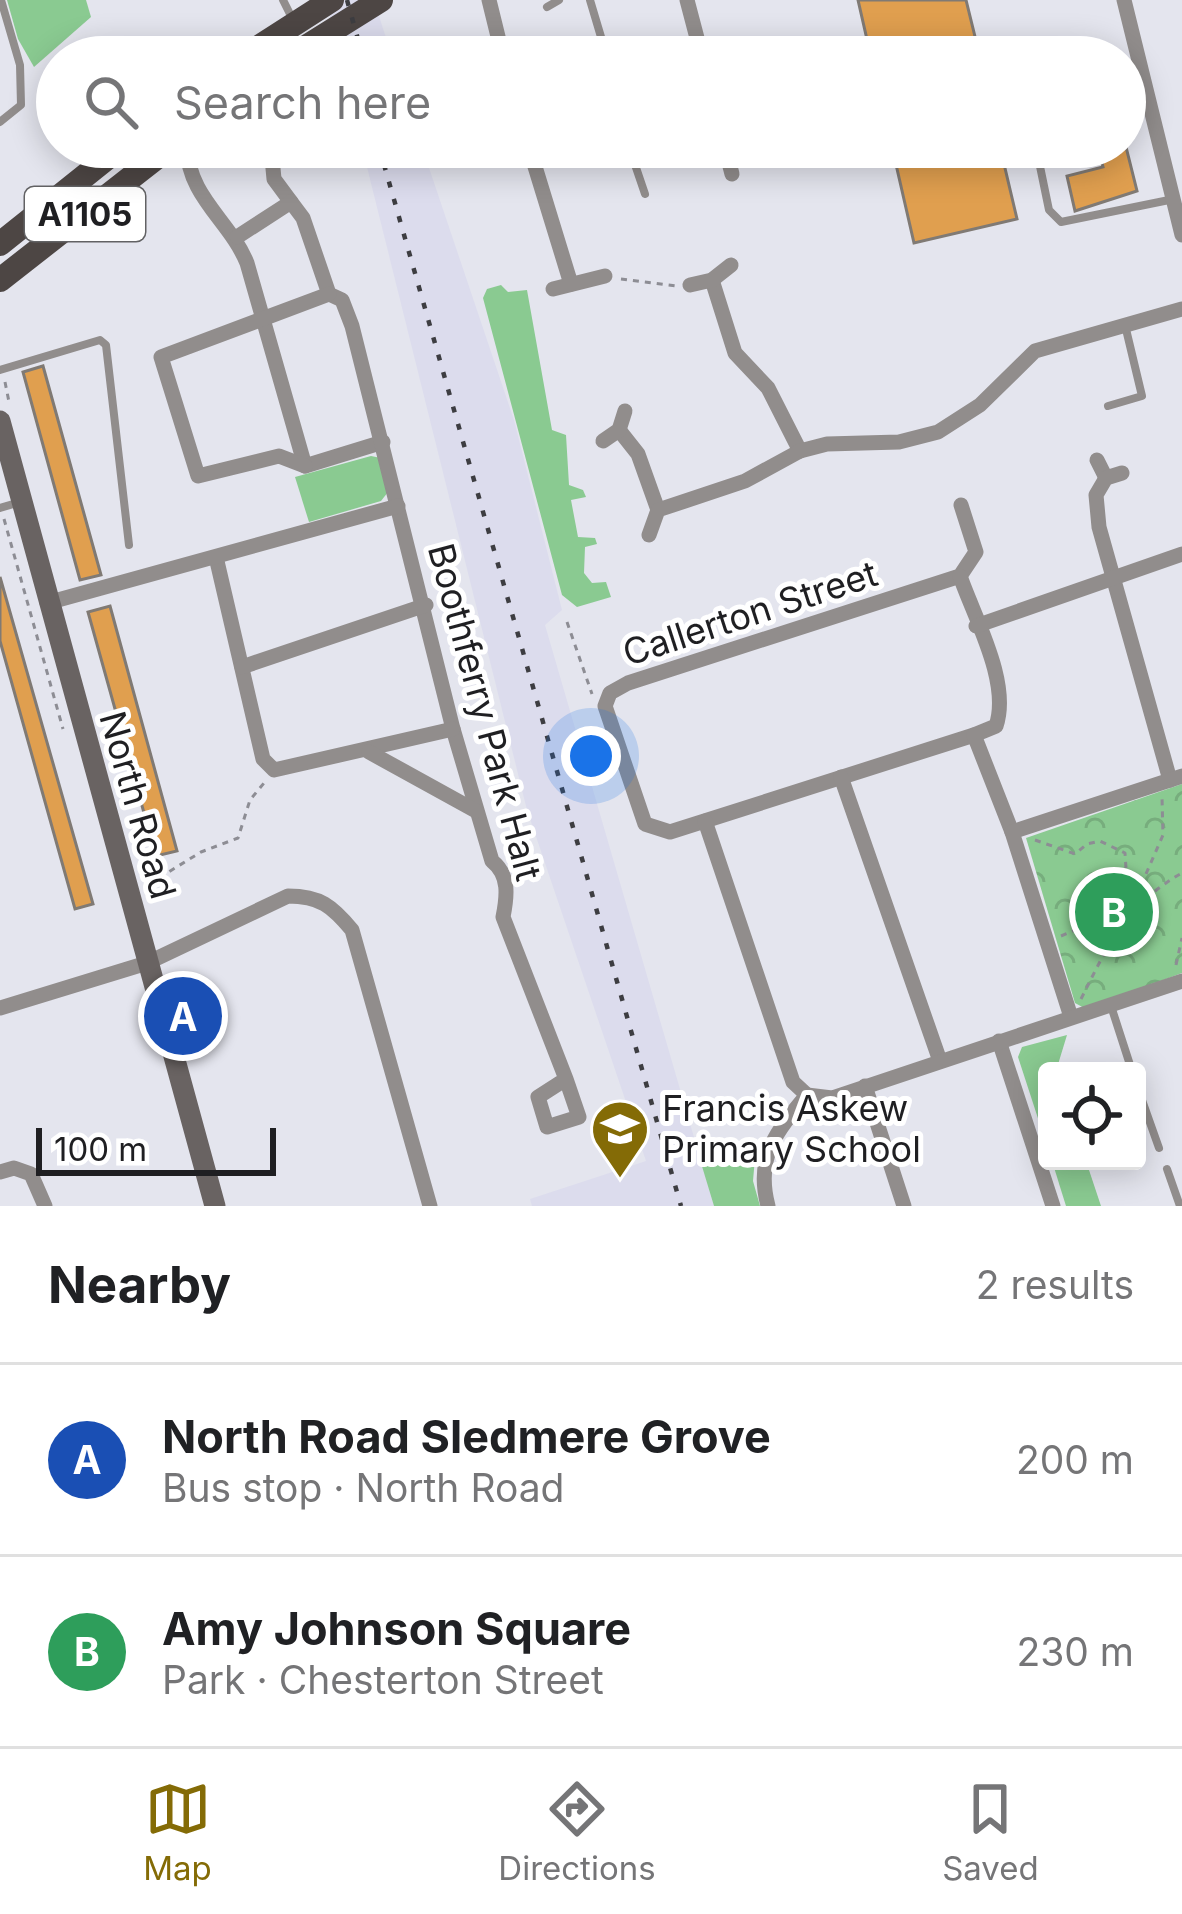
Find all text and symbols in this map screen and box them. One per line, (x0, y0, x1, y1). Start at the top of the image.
search box (36, 36, 1146, 168)
icon: search (78, 69, 144, 135)
text: Search here (174, 75, 431, 130)
road number: A1105 (25, 187, 145, 241)
street label: Boothferry Park Halt (419, 539, 551, 885)
street label: Callerton Street (617, 551, 883, 675)
street label: North Road (90, 706, 186, 904)
your location (561, 726, 621, 786)
pin: B (1075, 867, 1153, 957)
pin: A (144, 971, 222, 1061)
map controls (1038, 1062, 1146, 1170)
button: locate (1038, 1062, 1146, 1170)
place label: Francis Askew Primary School (662, 1086, 921, 1171)
school or university icon: Francis Askew Primary School (589, 1098, 651, 1180)
scale bar (36, 1122, 276, 1175)
text: 100 m (54, 1129, 147, 1169)
text: Nearby (48, 1254, 231, 1315)
text: 2 results (976, 1261, 1134, 1308)
text: North Road Sledmere Grove (162, 1409, 771, 1464)
text: A (72, 1436, 102, 1483)
text: 200 m (1016, 1436, 1134, 1483)
text: Bus stop · North Road (162, 1464, 564, 1511)
text: Amy Johnson Square (162, 1601, 631, 1656)
text: B (74, 1628, 100, 1675)
text: 230 m (1016, 1628, 1134, 1675)
text: Park · Chesterton Street (162, 1656, 604, 1703)
tab: Map (143, 1776, 212, 1888)
tab: Directions (498, 1776, 656, 1888)
tab: Saved (942, 1776, 1039, 1888)

